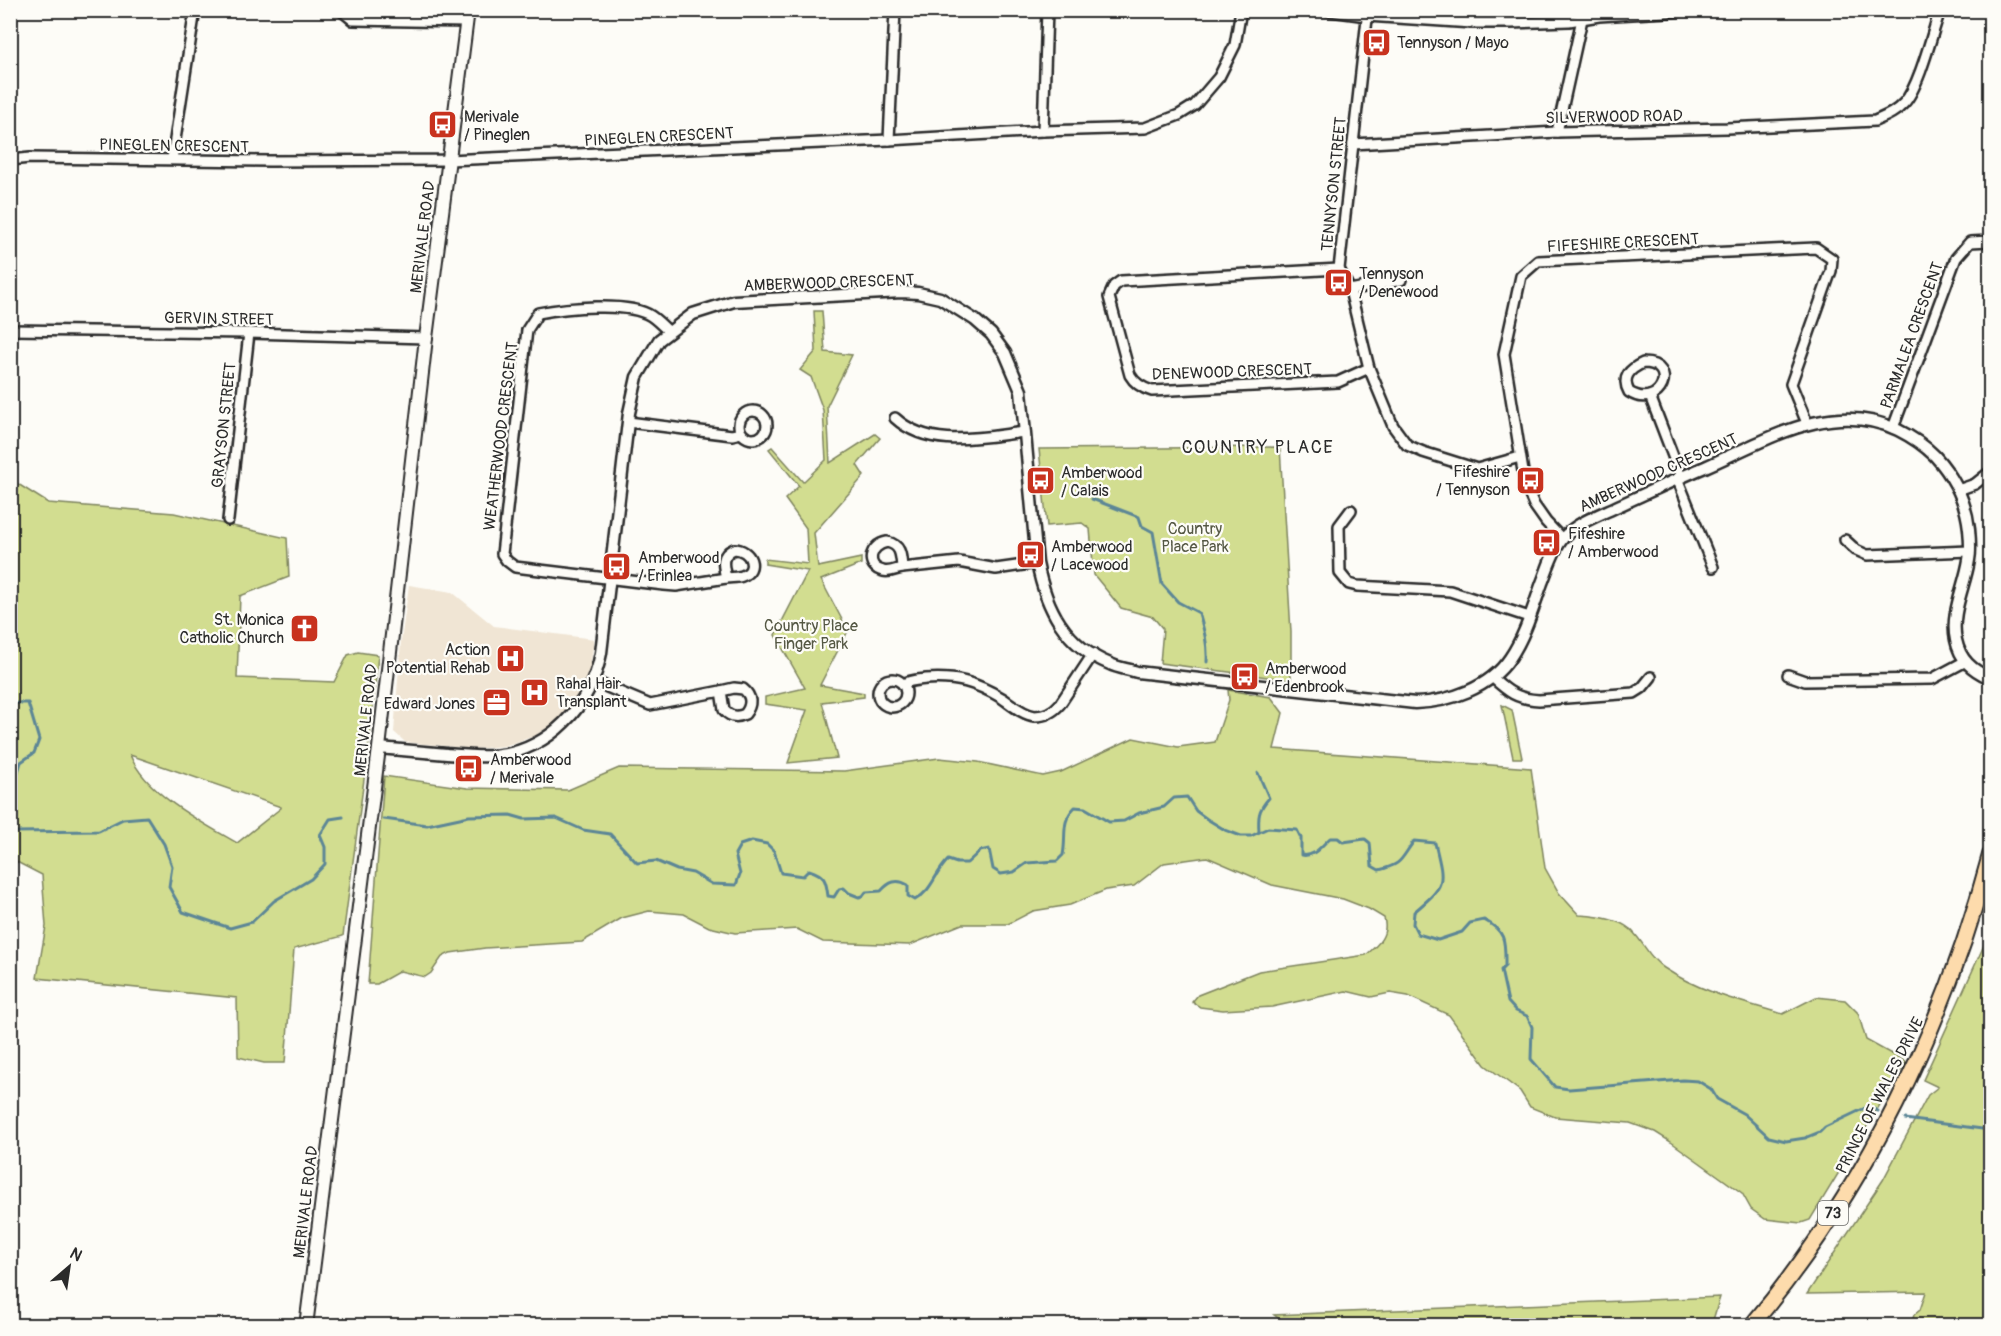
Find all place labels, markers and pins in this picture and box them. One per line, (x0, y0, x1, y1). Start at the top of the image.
bus stop icon: Tennyson / Mayo (1360, 26, 1392, 58)
place label: Tennyson / Mayo (1397, 33, 1509, 53)
place label: Merivale / Pineglen (464, 107, 530, 145)
bus stop icon: Merivale / Pineglen (427, 109, 459, 141)
place label: Tennyson / Denewood (1359, 264, 1439, 302)
bus stop icon: Tennyson / Denewood (1322, 266, 1354, 298)
place label: Fifeshire / Tennyson (1436, 462, 1510, 500)
place label: Amberwood / Calais (1061, 463, 1143, 501)
bus stop icon: Fifeshire / Tennyson (1515, 464, 1547, 496)
bus stop icon: Amberwood / Calais (1024, 465, 1056, 497)
place label: Fifeshire / Amberwood (1568, 524, 1659, 562)
bus stop icon: Fifeshire / Amberwood (1531, 526, 1563, 558)
place label: Amberwood / Lacewood (1051, 537, 1133, 575)
bus stop icon: Amberwood / Lacewood (1014, 539, 1046, 571)
place label: Amberwood / Erinlea (638, 548, 720, 586)
bus stop icon: Amberwood / Erinlea (601, 550, 633, 582)
place label: St. Monica Catholic Church (180, 610, 284, 648)
church icon: St. Monica Catholic Church (289, 612, 321, 644)
place label: Action Potential Rehab (386, 640, 490, 678)
hospital icon: Action Potential Rehab (495, 642, 527, 674)
place label: Amberwood / Edenbrook (1265, 659, 1347, 697)
bus stop icon: Amberwood / Edenbrook (1228, 661, 1260, 693)
place label: Rahal Hair Transplant (556, 674, 627, 712)
hospital icon: Rahal Hair Transplant (519, 676, 551, 708)
office icon: Edward Jones (480, 687, 512, 719)
place label: Edward Jones (384, 694, 475, 714)
place label: Amberwood / Merivale (490, 750, 572, 788)
bus stop icon: Amberwood / Merivale (453, 752, 485, 784)

